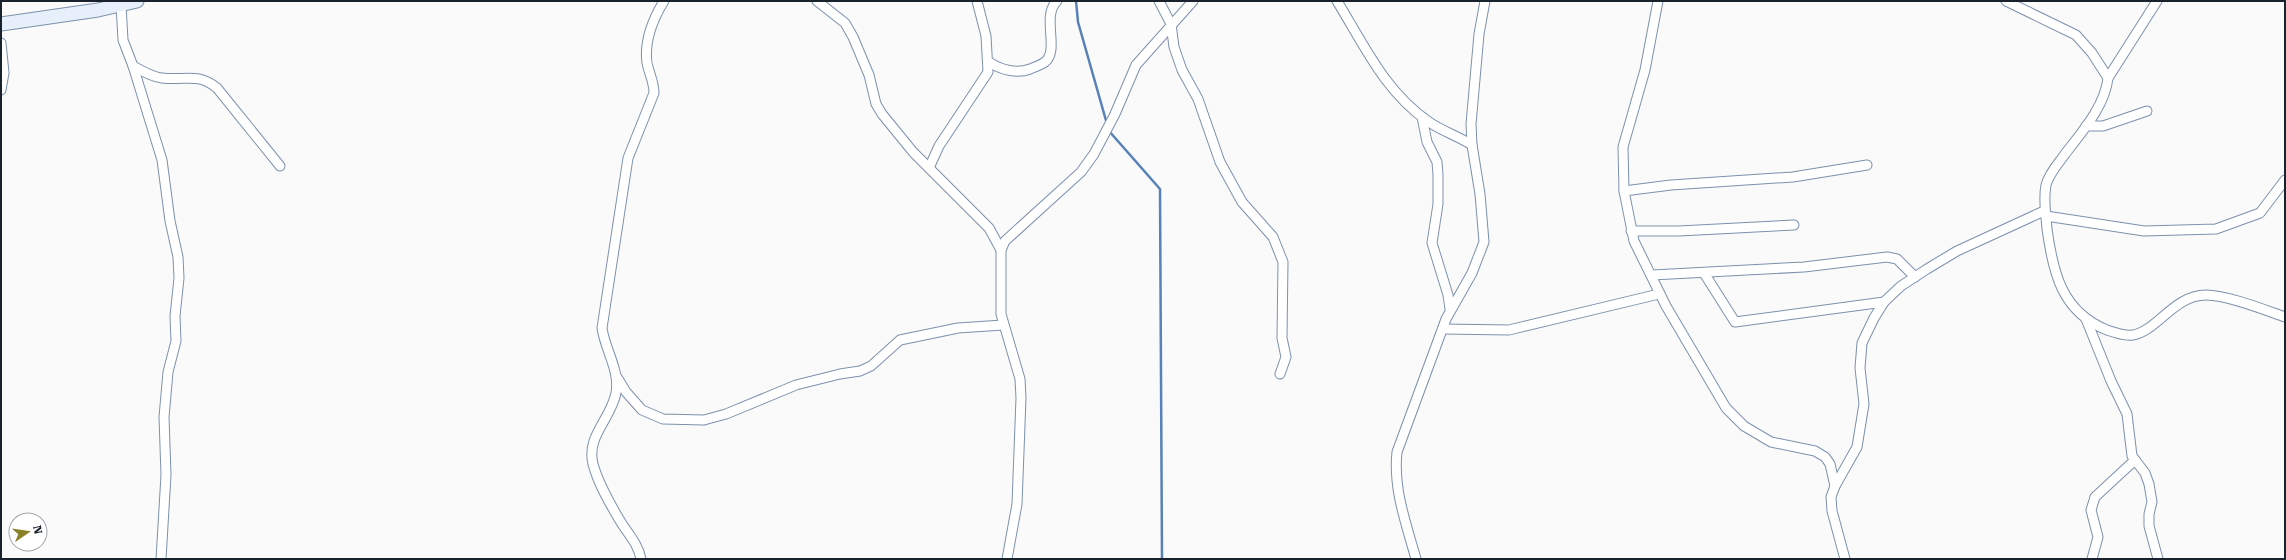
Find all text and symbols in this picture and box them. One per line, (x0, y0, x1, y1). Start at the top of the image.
north arrow (8, 512, 48, 552)
text: N (30, 524, 45, 536)

